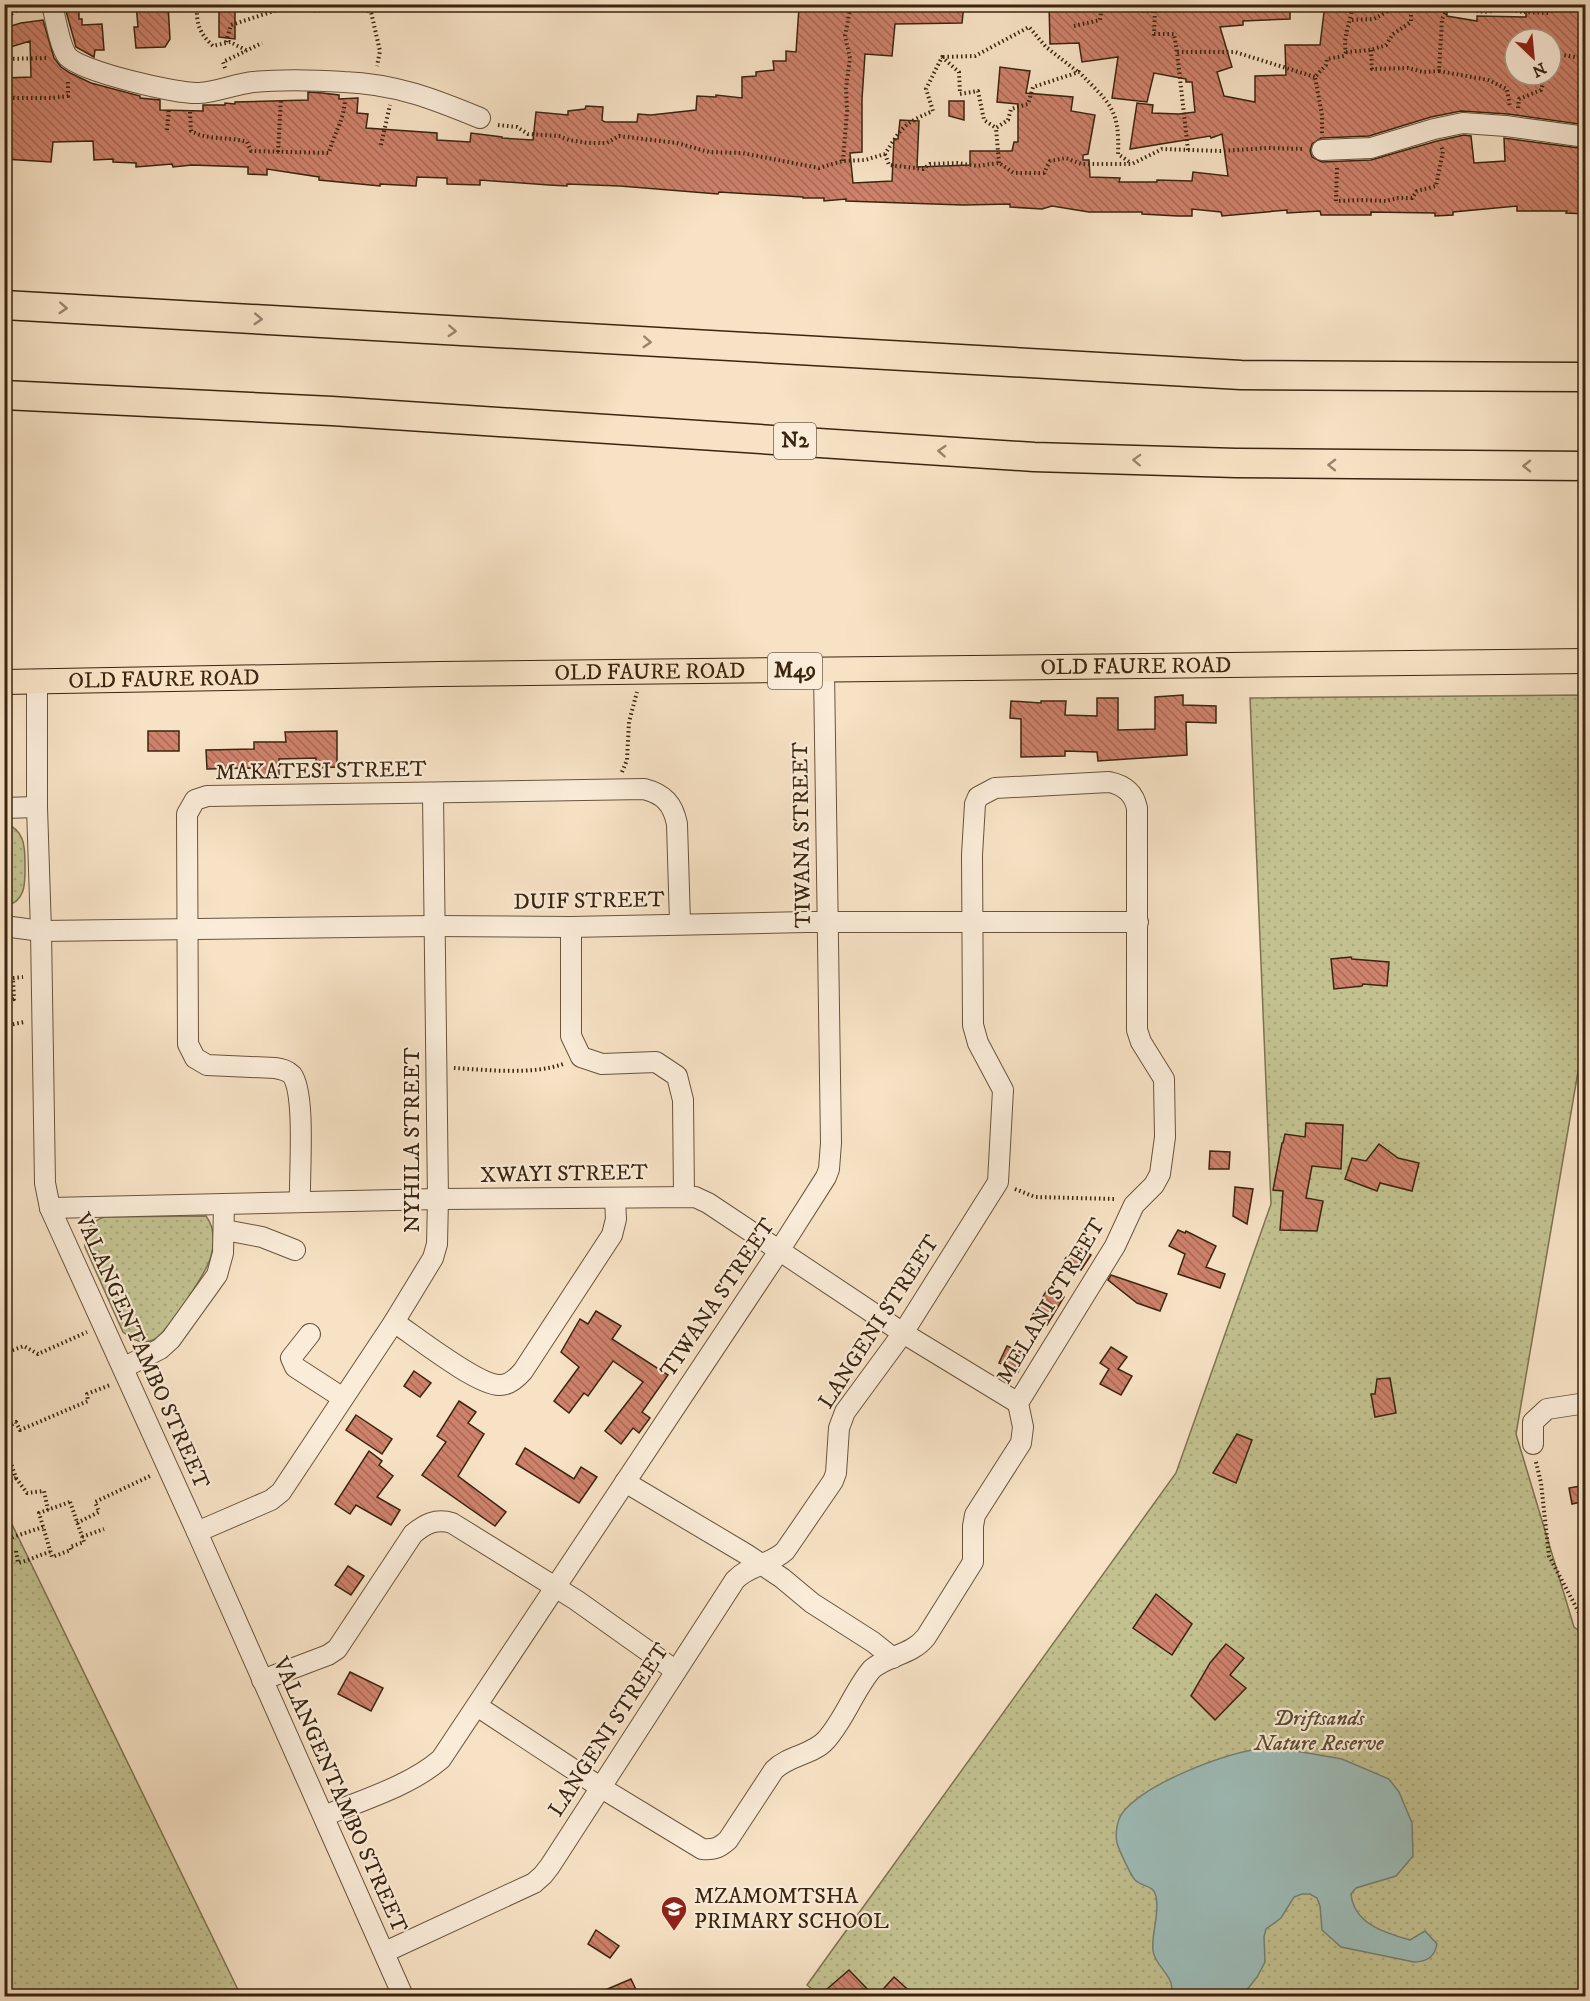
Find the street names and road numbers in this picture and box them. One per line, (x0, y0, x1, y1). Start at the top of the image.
road number: N2 (774, 423, 816, 459)
street label: OLD FAURE ROAD (1040, 652, 1232, 681)
road number: M49 (768, 653, 822, 689)
street label: OLD FAURE ROAD (554, 657, 746, 686)
street label: OLD FAURE ROAD (68, 664, 260, 694)
street label: TIWANA STREET (787, 741, 817, 928)
street label: MAKATESI STREET (215, 756, 427, 786)
street label: DUIF STREET (513, 886, 665, 916)
street label: NYHILA STREET (399, 1047, 426, 1233)
street label: XWAYI STREET (480, 1159, 648, 1189)
street label: VALANGENTAMBO STREET (68, 1208, 215, 1493)
street label: TIWANA STREET (655, 1213, 781, 1383)
street label: MELANI STREET (991, 1213, 1111, 1389)
street label: LANGENI STREET (813, 1230, 945, 1414)
street label: LANGENI STREET (543, 1638, 675, 1822)
street label: VALANGENTAMBO STREET (266, 1652, 413, 1937)

